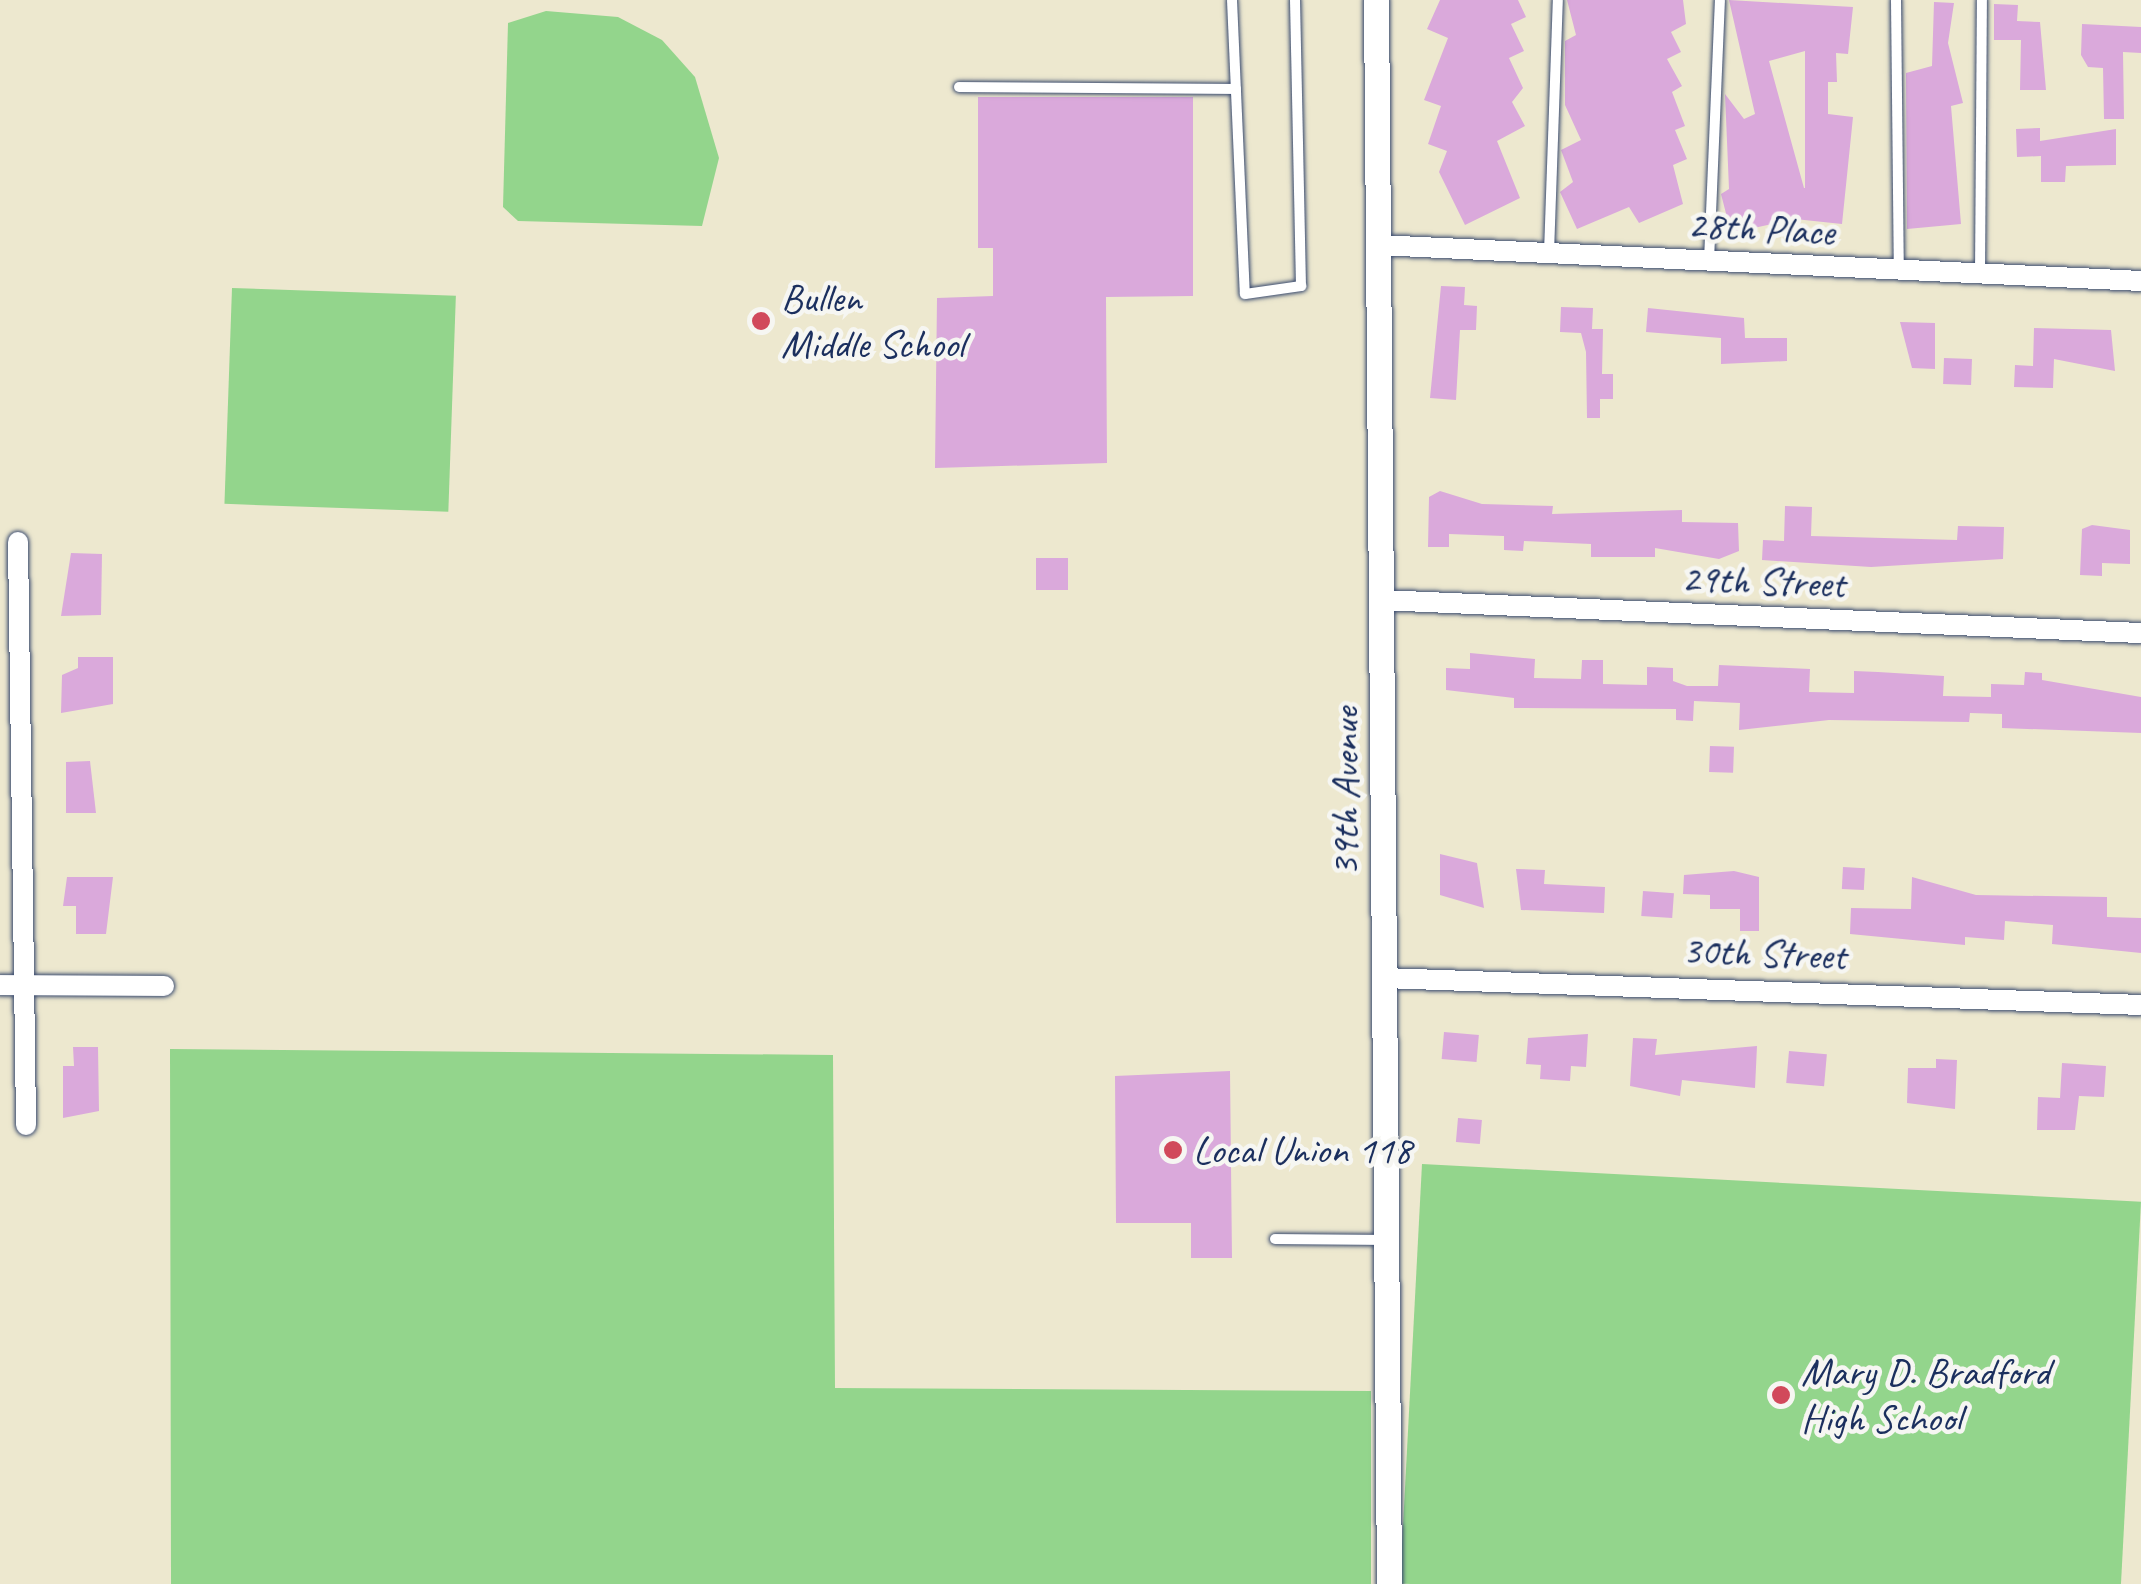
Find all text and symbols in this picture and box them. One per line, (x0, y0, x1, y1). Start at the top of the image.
street label: 28th Place (1686, 200, 1836, 256)
place label: Bullen Middle School (781, 274, 965, 368)
marker: Bullen Middle School (750, 310, 772, 332)
street label: 29th Street (1680, 554, 1846, 608)
street label: 39th Avenue (1321, 708, 1369, 876)
street label: 30th Street (1681, 926, 1847, 980)
place label: Local Union 118 (1193, 1126, 1411, 1174)
marker: Local Union 118 (1162, 1139, 1184, 1161)
place label: Mary D. Bradford High School (1801, 1348, 2050, 1442)
marker: Mary D. Bradford High School (1770, 1384, 1792, 1406)

